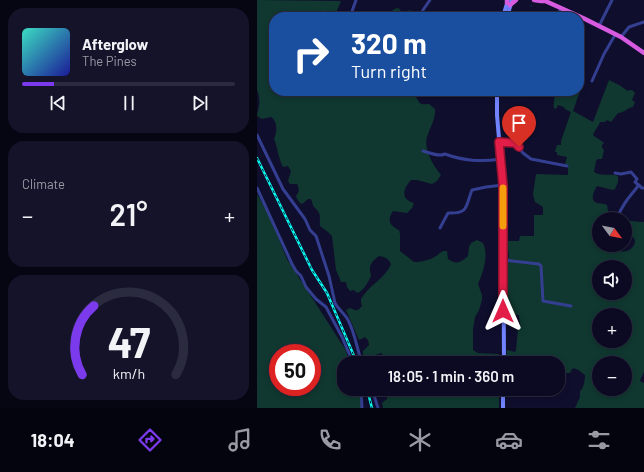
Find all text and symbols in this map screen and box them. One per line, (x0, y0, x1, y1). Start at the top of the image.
text: 320 m (351, 26, 427, 60)
icon: right (285, 28, 337, 80)
text: Afterglow (82, 35, 148, 53)
text: The Pines (82, 53, 137, 69)
text: Turn right (351, 60, 427, 82)
icon: previous (47, 92, 69, 114)
icon: pause (118, 92, 140, 114)
icon: next (189, 92, 211, 114)
pin (502, 106, 536, 147)
icon: arrive (508, 112, 530, 134)
text: Climate (22, 176, 65, 192)
text: 21° (109, 196, 148, 232)
text: − (22, 202, 33, 228)
text: + (224, 202, 235, 228)
north arrow (592, 212, 632, 252)
map controls (592, 212, 632, 396)
button: sound (592, 260, 632, 300)
position arrow (482, 290, 524, 332)
button: + (592, 308, 632, 348)
text: 47 (107, 316, 150, 366)
speed limit sign: 50 (269, 344, 321, 396)
button: − (592, 356, 632, 396)
text: km/h (112, 365, 145, 382)
text: 18:05 · 1 min · 360 m (388, 367, 514, 385)
icon: directions (136, 426, 164, 454)
icon: music (226, 426, 254, 454)
icon: phone (316, 426, 344, 454)
icon: climate (406, 426, 434, 454)
icon: car (495, 426, 523, 454)
icon: filters (585, 426, 613, 454)
text: 18:04 (31, 429, 75, 451)

